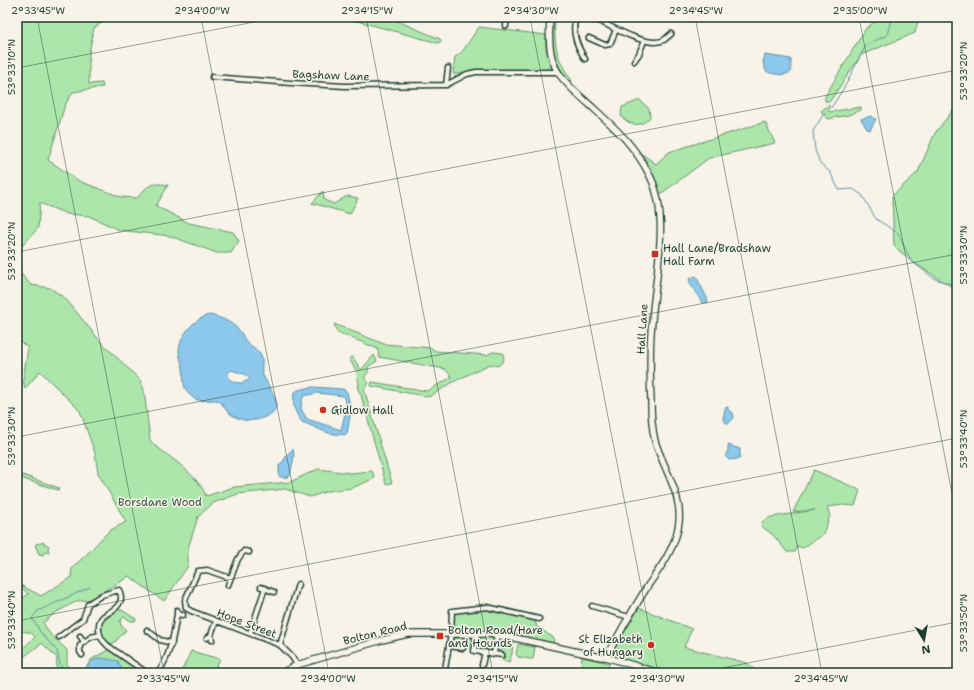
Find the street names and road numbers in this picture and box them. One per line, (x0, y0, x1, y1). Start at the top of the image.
street label: Bagshaw Lane (292, 67, 370, 84)
street label: Hall Lane (633, 303, 652, 355)
street label: Hope Street (215, 605, 279, 642)
street label: Bolton Road (342, 618, 409, 649)

